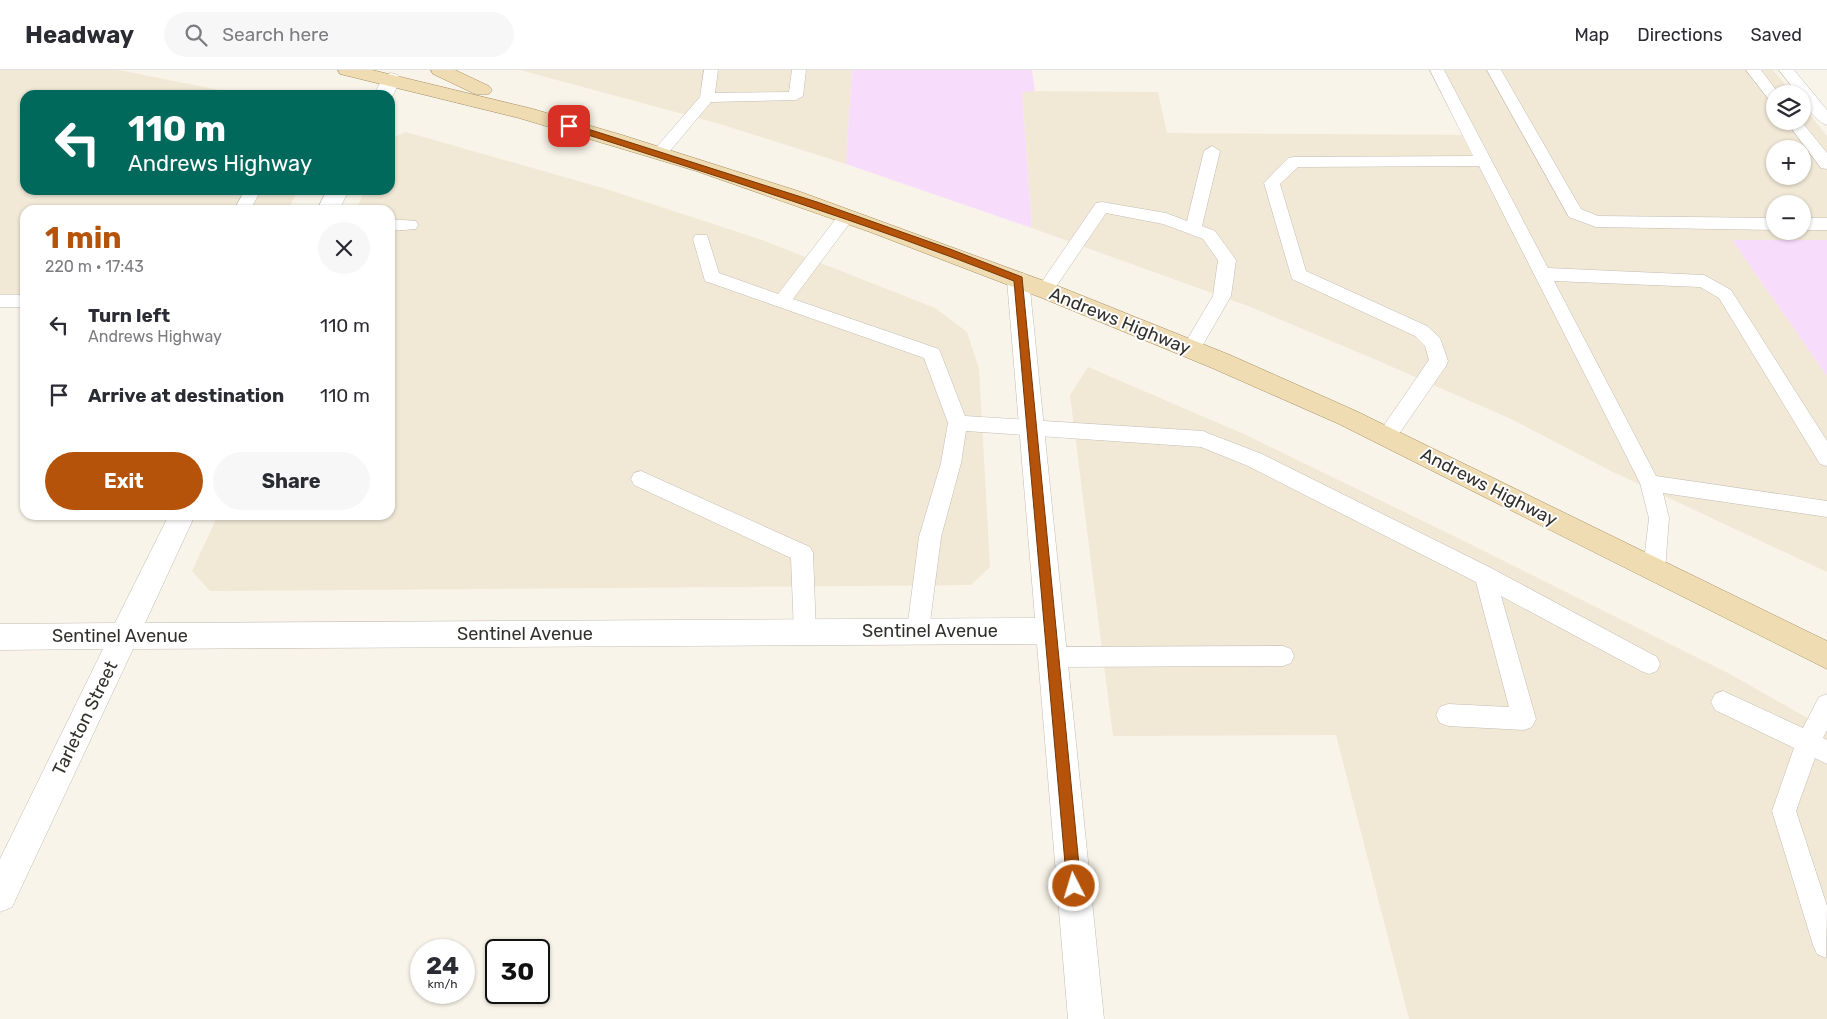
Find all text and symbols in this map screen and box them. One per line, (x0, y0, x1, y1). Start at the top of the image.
search box (164, 12, 514, 57)
text: Headway (25, 21, 134, 49)
icon: search (182, 21, 210, 49)
text: Search here (222, 23, 329, 46)
text: Map (1574, 24, 1609, 46)
text: Directions (1637, 24, 1723, 46)
text: Saved (1751, 24, 1802, 46)
map controls (1766, 85, 1811, 240)
button: layers (1766, 85, 1811, 130)
pin (548, 105, 590, 147)
text: 110 m (128, 108, 226, 150)
icon: left (45, 110, 110, 175)
icon: arrive (555, 112, 583, 140)
button: + (1766, 140, 1811, 185)
text: Andrews Highway (128, 150, 312, 177)
button: − (1766, 195, 1811, 240)
text: 1 min (45, 220, 122, 256)
button: close (318, 222, 370, 274)
text: 220 m · 17:43 (45, 257, 144, 276)
street label: Andrews Highway (1046, 283, 1194, 359)
text: Turn left (88, 304, 170, 327)
icon: left (45, 311, 73, 339)
text: 110 m (320, 314, 370, 337)
text: Andrews Highway (88, 327, 222, 346)
icon: arrive (45, 381, 73, 409)
text: Arrive at destination (88, 384, 284, 407)
text: 110 m (320, 384, 370, 407)
street label: Andrews Highway (1417, 443, 1561, 531)
button: Exit (45, 452, 203, 510)
button: Share (213, 452, 370, 510)
street label: Sentinel Avenue (862, 620, 998, 642)
street label: Sentinel Avenue (457, 623, 593, 645)
street label: Sentinel Avenue (52, 625, 188, 647)
street label: Tarleton Street (48, 657, 122, 779)
position arrow (1047, 859, 1099, 911)
speed limit sign: 30 (485, 939, 550, 1004)
text: 24 (426, 951, 459, 980)
text: km/h (428, 977, 457, 991)

